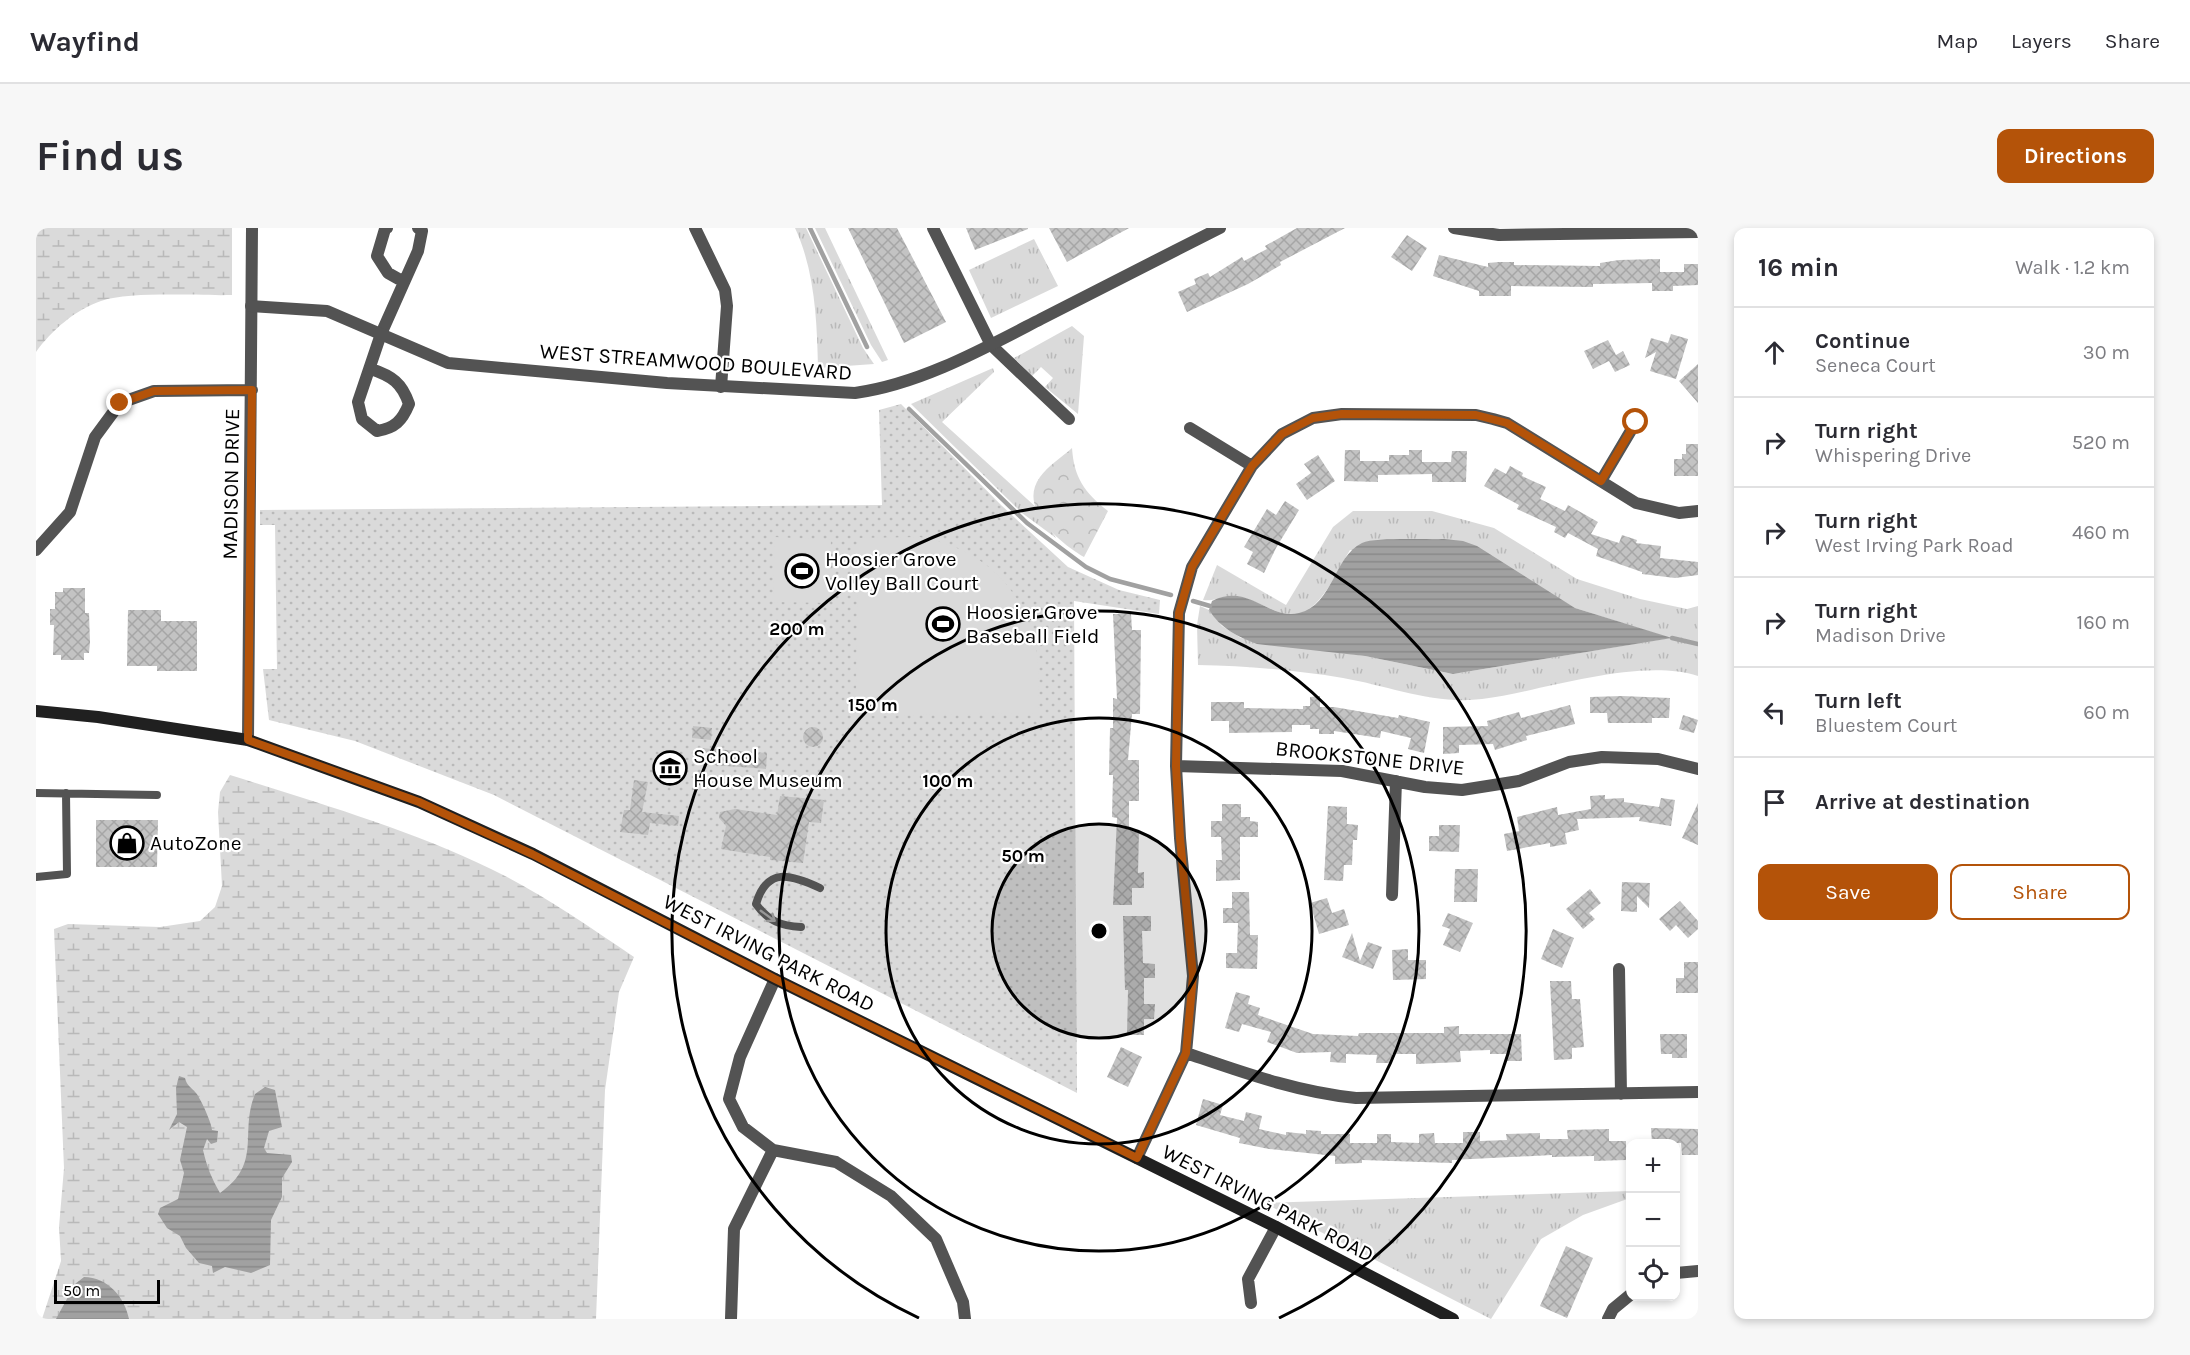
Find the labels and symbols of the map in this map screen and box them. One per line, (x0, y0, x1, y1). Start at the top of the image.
street label: WEST STREAMWOOD BOULEVARD (539, 339, 853, 385)
route end (106, 389, 132, 415)
street label: MADISON DRIVE (218, 408, 244, 560)
route start (1622, 408, 1648, 434)
place label: Hoosier Grove Volley Ball Court (825, 547, 979, 595)
sports icon: Hoosier Grove Volley Ball Court (784, 553, 820, 589)
place label: Hoosier Grove Baseball Field (966, 600, 1100, 648)
sports icon: Hoosier Grove Baseball Field (925, 606, 961, 642)
text: 200 m (769, 618, 825, 640)
text: 150 m (848, 694, 898, 716)
street label: BROOKSTONE DRIVE (1274, 736, 1466, 780)
place label: School House Museum (693, 744, 843, 792)
museum icon: School House Museum (652, 750, 688, 786)
text: 100 m (923, 770, 973, 792)
shop icon: AutoZone (109, 825, 145, 861)
place label: AutoZone (150, 831, 242, 855)
text: 50 m (1001, 845, 1045, 867)
street label: WEST IRVING PARK ROAD (659, 889, 879, 1017)
one-way arrow (760, 909, 776, 922)
centre of rings (1089, 921, 1109, 941)
street label: WEST IRVING PARK ROAD (1158, 1139, 1378, 1267)
scale bar (54, 1277, 160, 1304)

